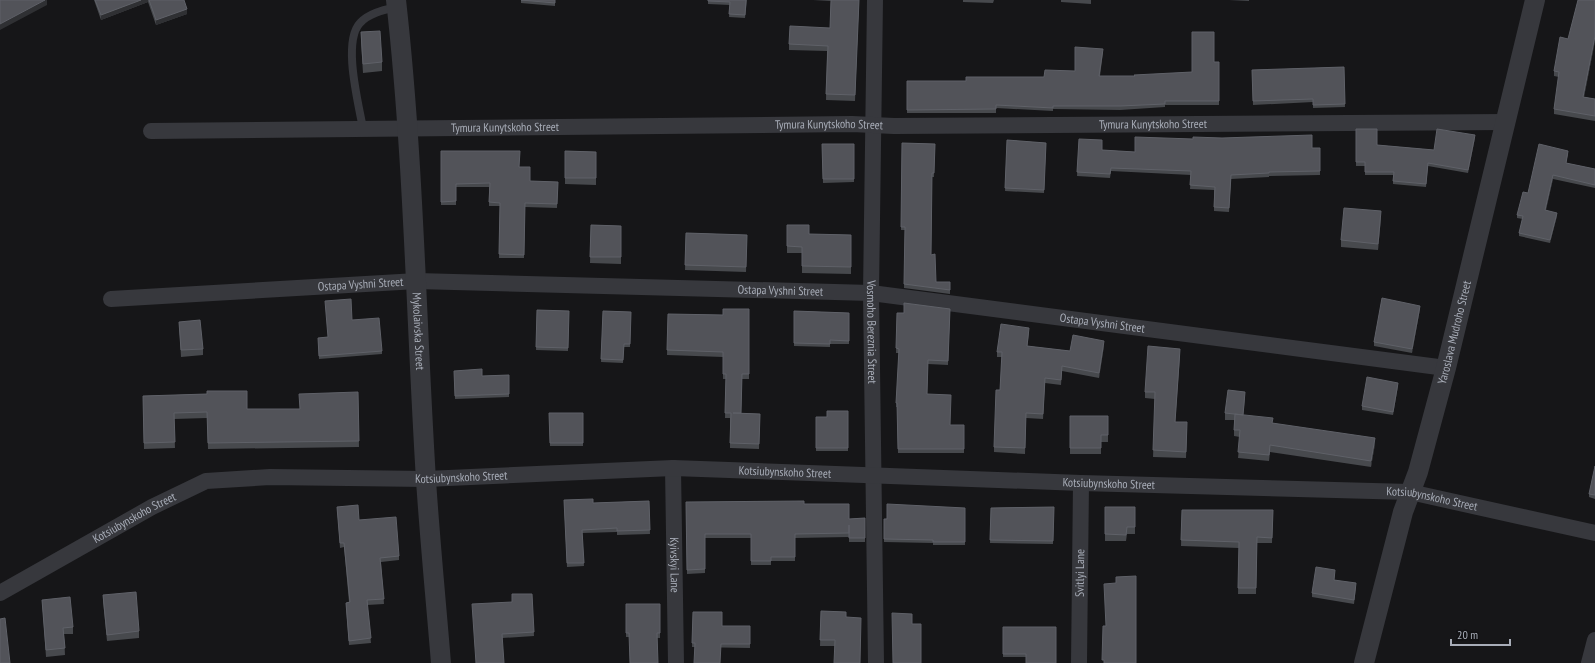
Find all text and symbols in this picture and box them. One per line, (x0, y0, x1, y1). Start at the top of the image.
street label: Tymura Kunytskoho Street (775, 116, 884, 132)
street label: Tymura Kunytskoho Street (1099, 116, 1208, 132)
street label: Tymura Kunytskoho Street (451, 119, 560, 135)
street label: Ostapa Vyshni Street (317, 274, 404, 294)
street label: Yaroslava Mudroho Street (1434, 278, 1474, 386)
street label: Vosmoho Bereznia Street (864, 279, 880, 385)
street label: Ostapa Vyshni Street (737, 281, 824, 299)
street label: Mykolaivska Street (410, 292, 428, 371)
street label: Ostapa Vyshni Street (1059, 310, 1147, 336)
street label: Kotsiubynskoho Street (739, 462, 832, 481)
street label: Kotsiubynskoho Street (415, 467, 508, 486)
street label: Kotsiubynskoho Street (1062, 474, 1156, 492)
street label: Kotsiubynskoho Street (1386, 483, 1480, 514)
street label: Kotsiubynskoho Street (90, 488, 179, 546)
street label: Kyivskyi Lane (667, 537, 683, 593)
street label: Svitlyi Lane (1072, 549, 1087, 597)
scale bar (1451, 621, 1510, 647)
text: 20 m (1457, 627, 1478, 642)

